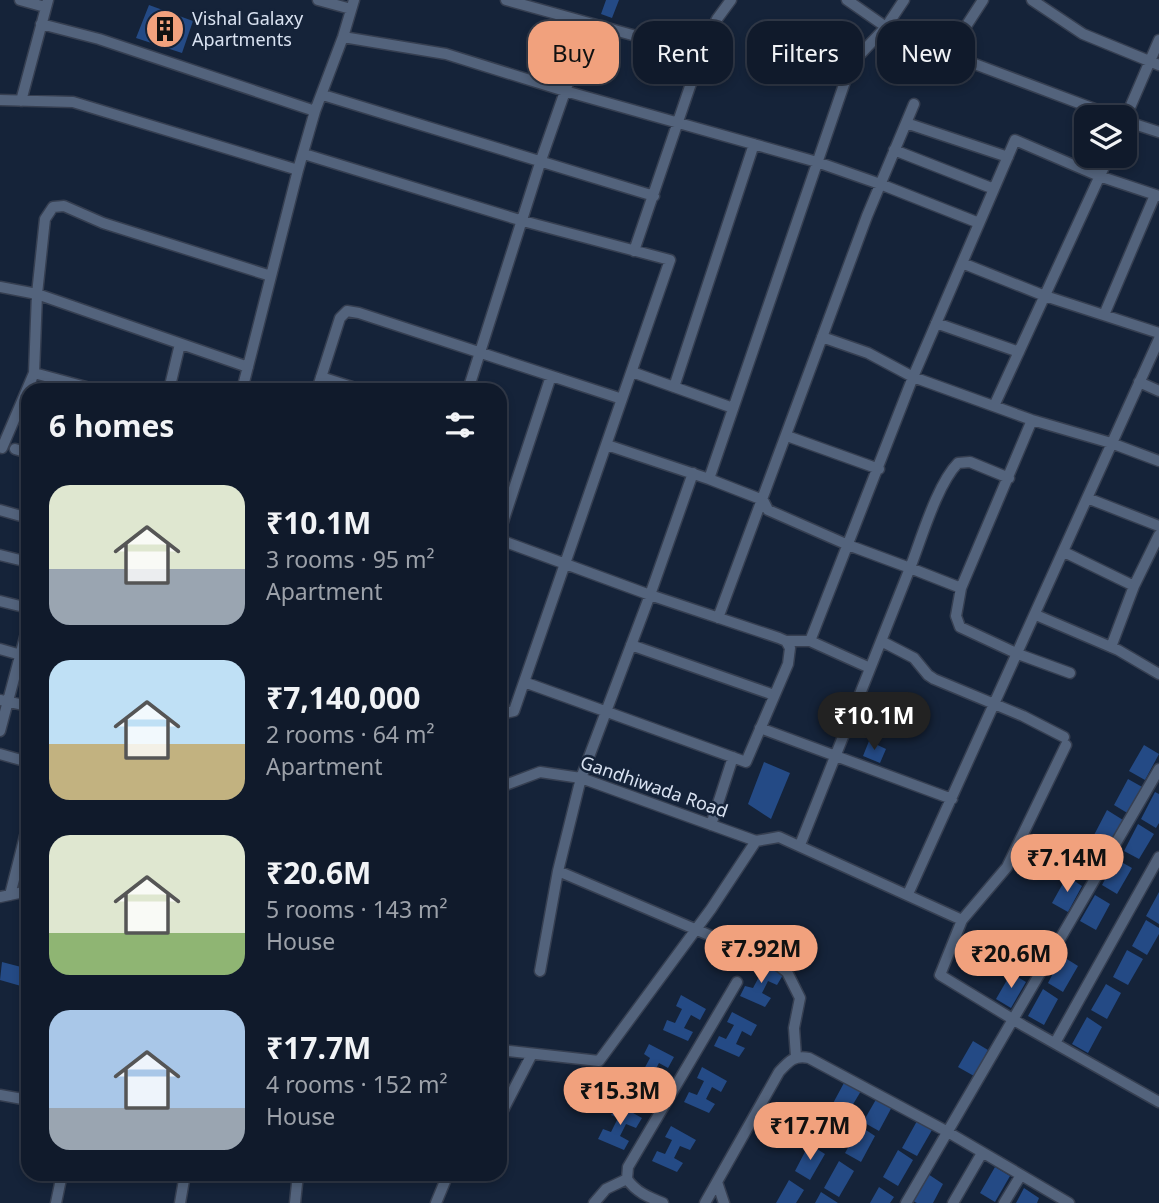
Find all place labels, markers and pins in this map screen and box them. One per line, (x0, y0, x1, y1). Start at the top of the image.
place label: Vishal Galaxy Apartments (192, 6, 304, 51)
building icon: Vishal Galaxy Apartments (144, 8, 186, 50)
pin: ₹10.1M (817, 692, 931, 752)
pin: ₹7.14M (1010, 834, 1124, 894)
pin: ₹7.92M (704, 926, 818, 985)
pin: ₹20.6M (954, 930, 1068, 990)
pin: ₹15.3M (563, 1068, 677, 1127)
pin: ₹17.7M (753, 1102, 867, 1162)

